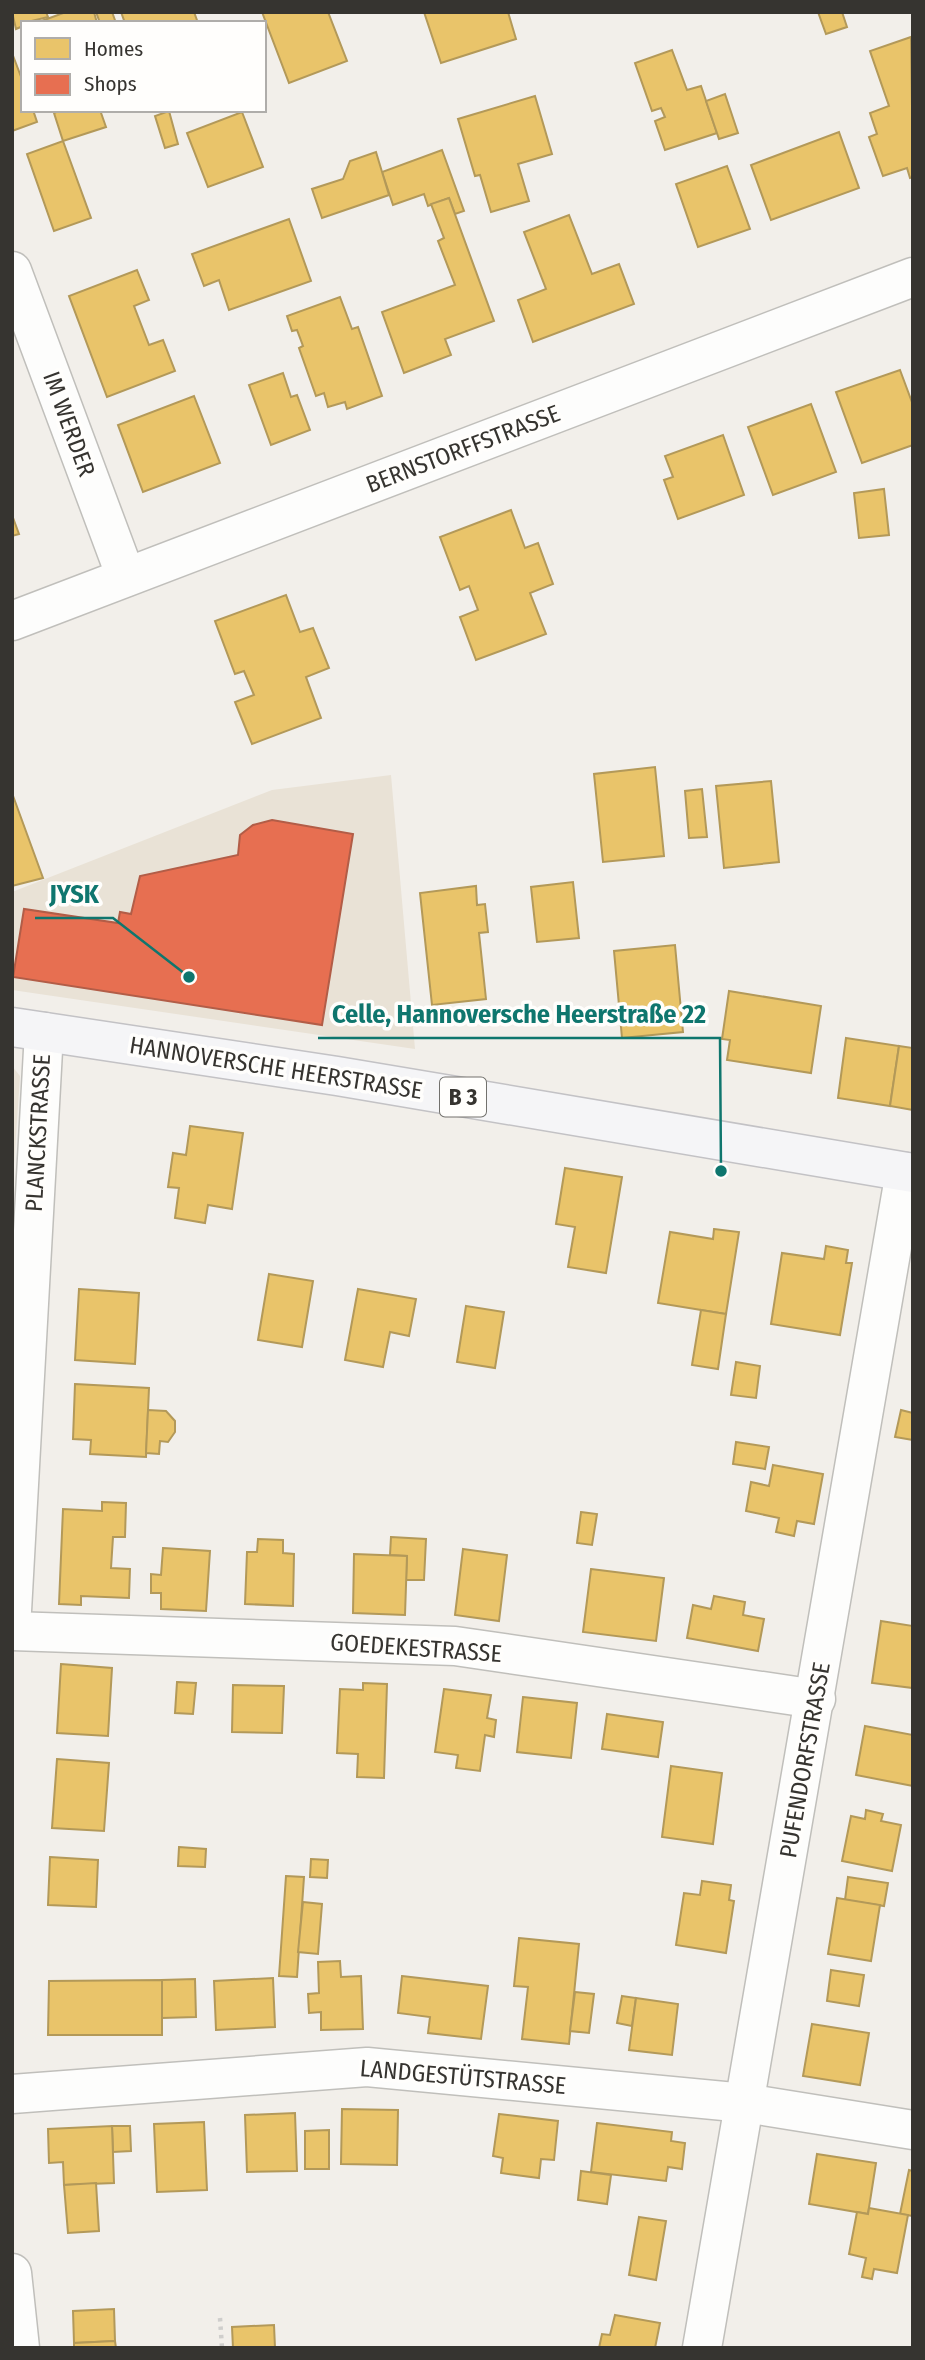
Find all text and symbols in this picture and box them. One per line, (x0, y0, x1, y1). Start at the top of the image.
legend (21, 21, 266, 112)
text: Homes (84, 36, 143, 62)
text: Shops (84, 71, 137, 97)
street label: IM WERDER (37, 368, 101, 480)
street label: BERNSTORFFSTRASSE (362, 399, 564, 499)
callout: JYSK (35, 871, 113, 918)
text: JYSK (48, 879, 100, 910)
callout: Celle, Hannoversche Heerstraße 22 (318, 991, 720, 1038)
text: Celle, Hannoversche Heerstraße 22 (332, 999, 706, 1030)
street label: HANNOVERSCHE HEERSTRASSE (128, 1031, 424, 1105)
street label: PLANCKSTRASSE (20, 1053, 56, 1213)
road number: B 3 (440, 1078, 486, 1116)
street label: GOEDEKESTRASSE (329, 1628, 503, 1668)
street label: PUFENDORFSTRASSE (774, 1660, 836, 1860)
street label: LANDGESTÜTSTRASSE (359, 2054, 567, 2100)

